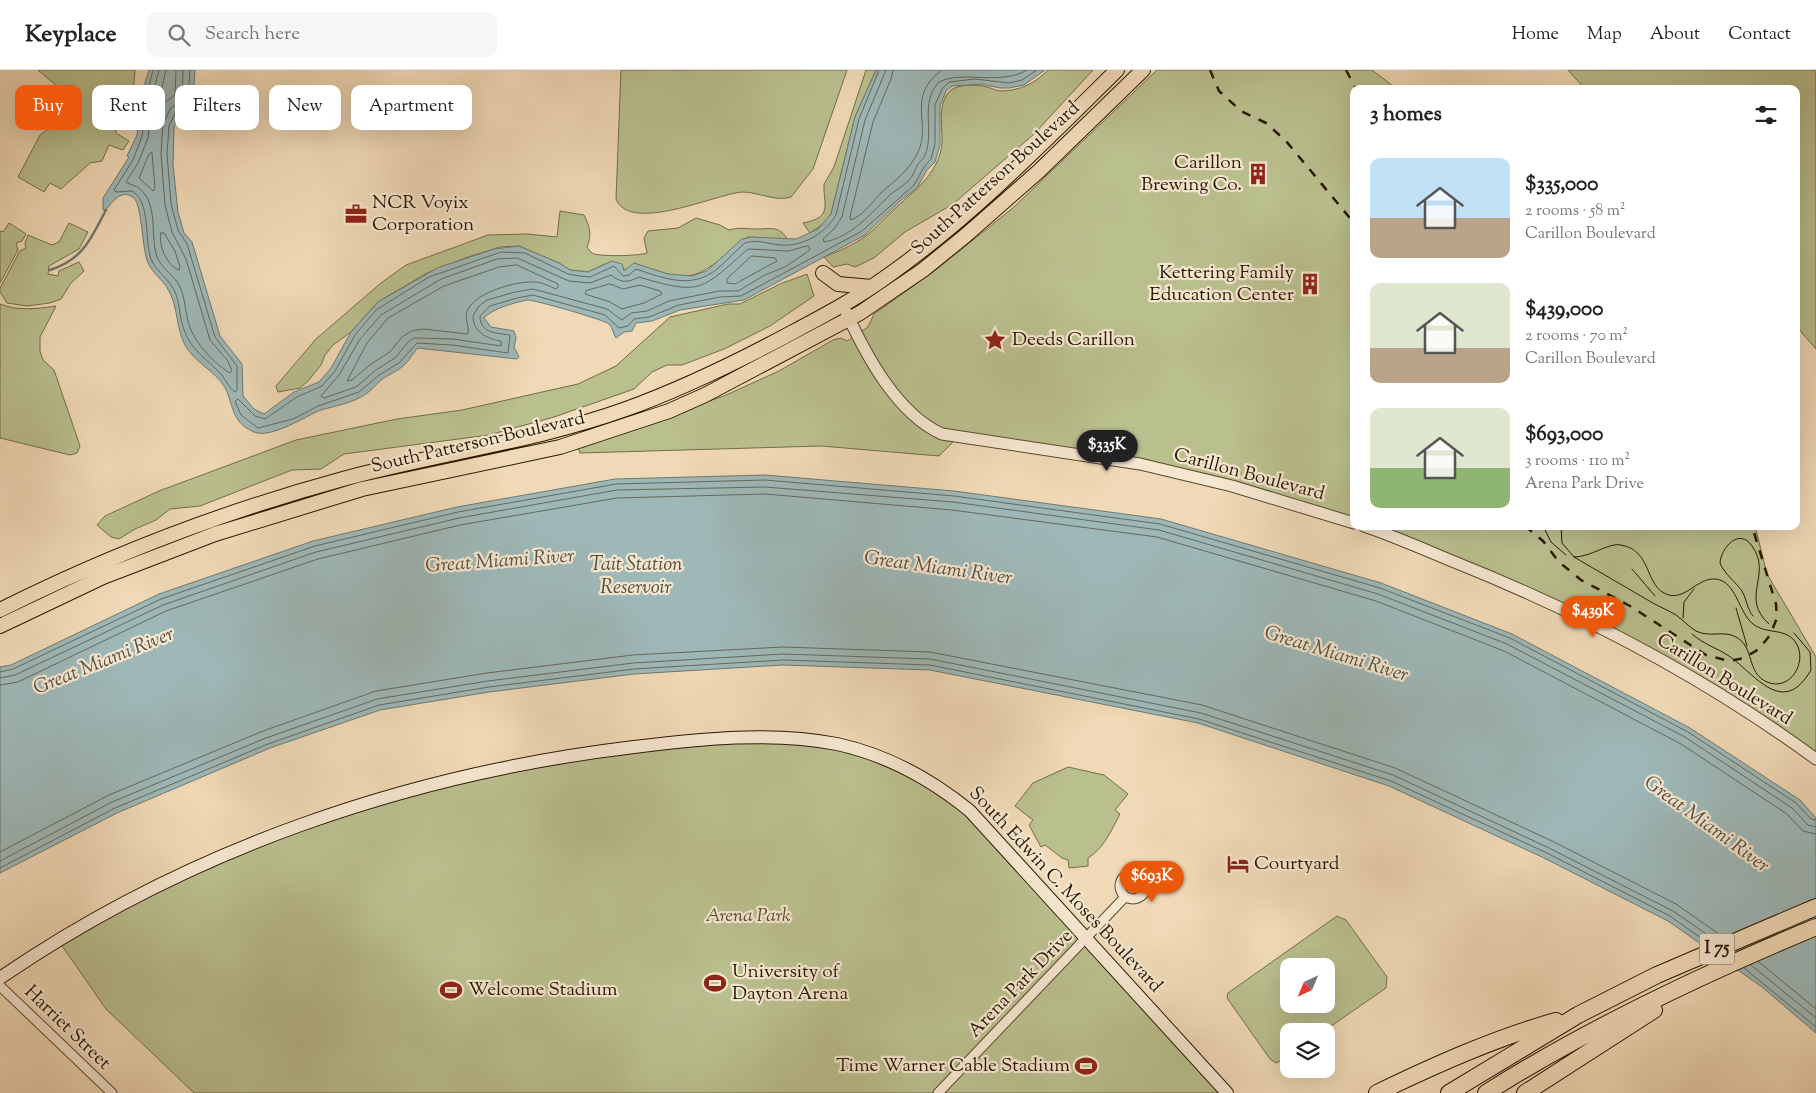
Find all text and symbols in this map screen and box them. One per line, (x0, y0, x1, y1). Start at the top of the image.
search box (147, 12, 497, 57)
text: Keyplace (25, 18, 117, 52)
icon: search (165, 21, 193, 49)
text: Search here (205, 21, 300, 48)
text: Home (1512, 22, 1559, 48)
text: Map (1587, 22, 1622, 48)
text: About (1650, 22, 1700, 48)
text: Contact (1728, 22, 1791, 48)
chip: Buy (15, 85, 82, 130)
chip: Rent (92, 85, 165, 130)
chip: Filters (175, 85, 259, 130)
chip: New (269, 85, 341, 130)
chip: Apartment (351, 85, 472, 130)
street label: South Patterson Boulevard (906, 96, 1087, 262)
text: 3 homes (1370, 100, 1442, 130)
icon: filters (1752, 101, 1780, 129)
place label: Carillon Brewing Co. (1141, 150, 1242, 199)
building icon: Carillon Brewing Co. (1245, 161, 1271, 187)
text: $335,000 (1525, 170, 1598, 200)
icon: home (1410, 178, 1470, 238)
place label: NCR Voyix Corporation (372, 190, 474, 239)
text: 2 rooms · 58 m² (1525, 200, 1625, 223)
office icon: NCR Voyix Corporation (343, 201, 369, 227)
text: Carillon Boulevard (1525, 223, 1656, 246)
place label: Kettering Family Education Center (1149, 260, 1295, 309)
building icon: Kettering Family Education Center (1297, 271, 1323, 297)
text: $439,000 (1525, 295, 1603, 325)
icon: home (1410, 303, 1470, 363)
text: 2 rooms · 70 m² (1525, 325, 1628, 348)
place icon: Deeds Carillon (982, 327, 1008, 353)
place label: Deeds Carillon (1012, 327, 1135, 354)
text: Carillon Boulevard (1525, 348, 1656, 371)
street label: South Patterson Boulevard (368, 405, 588, 481)
text: $693,000 (1525, 420, 1603, 450)
icon: home (1410, 428, 1470, 488)
pin: $335K (1072, 430, 1142, 472)
text: $335K (1088, 434, 1126, 457)
street label: Carillon Boulevard (1170, 442, 1328, 508)
text: 3 rooms · 110 m² (1525, 450, 1630, 473)
text: Arena Park Drive (1525, 473, 1644, 496)
water label: Great Miami River (424, 542, 576, 582)
water label: Great Miami River (862, 544, 1014, 594)
water label: Tait Station Reservoir (590, 551, 683, 603)
pin: $439K (1558, 596, 1628, 638)
text: $439K (1572, 600, 1614, 623)
water label: Great Miami River (1260, 619, 1412, 691)
water label: Great Miami River (29, 621, 179, 703)
street label: Carillon Boulevard (1651, 627, 1797, 733)
water label: Great Miami River (1637, 769, 1775, 881)
street label: South Edwin C. Moses Boulevard (962, 781, 1168, 999)
hotel icon: Courtyard (1225, 851, 1251, 877)
place label: Courtyard (1254, 851, 1340, 878)
pin: $693K (1117, 860, 1187, 903)
text: $693K (1131, 865, 1173, 888)
park label: Arena Park (705, 903, 791, 930)
street label: Arena Park Drive (962, 924, 1080, 1044)
road number: I 75 (1700, 934, 1734, 964)
north arrow (1280, 958, 1335, 1012)
map controls (1280, 958, 1335, 1078)
place label: University of Dayton Arena (732, 959, 848, 1008)
sports icon: University of Dayton Arena (702, 970, 728, 996)
sports icon: Welcome Stadium (438, 977, 464, 1003)
place label: Welcome Stadium (468, 977, 618, 1004)
street label: Harriet Street (18, 980, 117, 1077)
button: layers (1280, 1023, 1335, 1078)
place label: Time Warner Cable Stadium (836, 1053, 1070, 1080)
sports icon: Time Warner Cable Stadium (1073, 1053, 1099, 1079)

